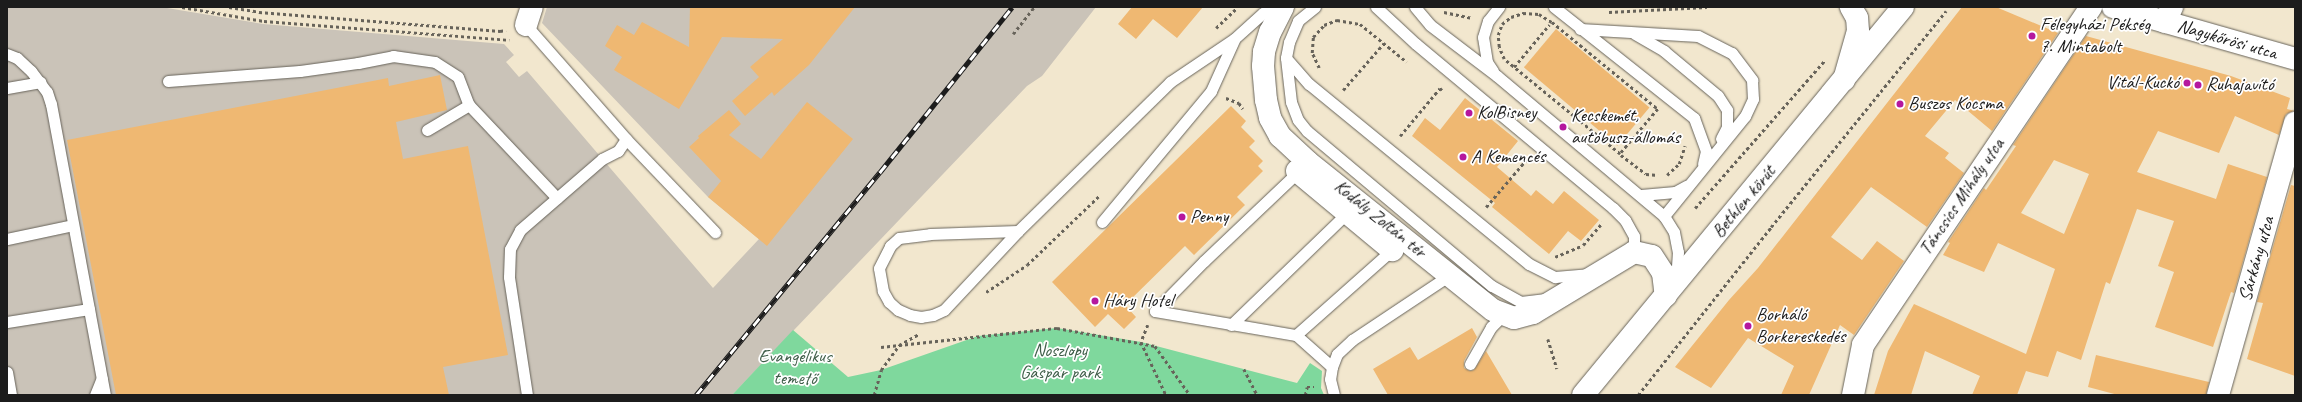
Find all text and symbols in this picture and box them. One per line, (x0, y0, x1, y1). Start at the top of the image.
place label: Félegyházi Pékség 7. Mintabolt (2040, 14, 2150, 58)
street label: Nagykőrösi utca (2175, 15, 2279, 65)
marker: Félegyházi Pékség 7. Mintabolt (2027, 31, 2037, 41)
place label: Vitál-Kuckó (2106, 72, 2179, 94)
place label: Ruhajavító (2206, 74, 2274, 96)
marker: Vitál-Kuckó (2182, 78, 2192, 88)
marker: Ruhajavító (2193, 80, 2203, 90)
place label: Buszos Kocsma (1908, 93, 2002, 115)
marker: Buszos Kocsma (1895, 99, 1905, 109)
place label: KolBisney (1477, 102, 1536, 124)
place label: Kecskemét, autóbusz-állomás (1571, 105, 1680, 149)
marker: KolBisney (1464, 108, 1474, 118)
marker: Kecskemét, autóbusz-állomás (1558, 122, 1568, 132)
street label: Táncsics Mihály utca (1914, 134, 2010, 260)
place label: A Kemencés (1471, 146, 1545, 168)
marker: A Kemencés (1458, 152, 1468, 162)
street label: Bethlen körút (1707, 161, 1781, 243)
street label: Kodály Zoltán tér (1329, 175, 1431, 263)
place label: Penny (1190, 206, 1228, 228)
marker: Penny (1177, 212, 1187, 222)
street label: Sárkány utca (2234, 214, 2280, 304)
place label: Háry Hotel (1103, 290, 1173, 312)
marker: Háry Hotel (1090, 296, 1100, 306)
place label: Borháló Borkereskedés (1756, 304, 1845, 348)
marker: Borháló Borkereskedés (1743, 321, 1753, 331)
park label: Noszlopy Gáspár park (1020, 340, 1100, 384)
park label: Evangélikus temető (759, 346, 831, 390)

